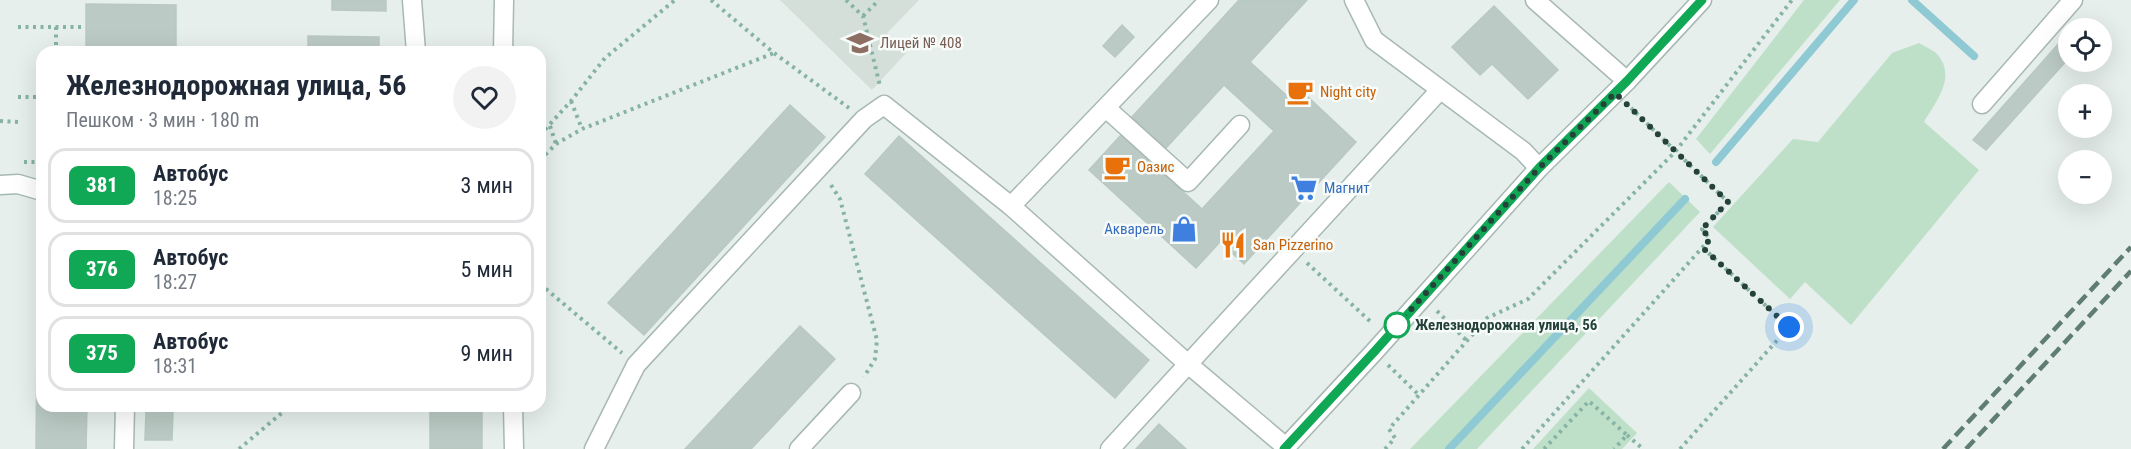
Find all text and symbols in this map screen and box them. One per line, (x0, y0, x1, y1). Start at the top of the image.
map controls (2058, 18, 2112, 204)
button: locate (2058, 18, 2112, 72)
school or university icon: Лицей № 408 (845, 28, 875, 58)
place label: Лицей № 408 (880, 34, 962, 52)
button: heart (453, 66, 516, 129)
text: Железнодорожная улица, 56 (66, 69, 406, 102)
cafe icon: Night city (1285, 77, 1315, 107)
place label: Night city (1320, 83, 1376, 101)
button: + (2058, 84, 2112, 138)
text: Пешком · 3 мин · 180 m (66, 108, 259, 132)
button: − (2058, 150, 2112, 204)
cafe icon: Оазис (1102, 152, 1132, 182)
place label: Оазис (1137, 158, 1175, 176)
text: Автобус (153, 161, 228, 186)
text: 381 (86, 173, 118, 197)
text: 3 мин (460, 173, 513, 198)
supermarket icon: Магнит (1289, 173, 1319, 203)
place label: Магнит (1324, 179, 1370, 197)
text: 18:25 (153, 186, 197, 210)
shop icon: Акварель (1169, 214, 1199, 244)
place label: Акварель (1104, 220, 1164, 238)
restaurant icon: San Pizzerino (1218, 230, 1248, 260)
place label: San Pizzerino (1253, 236, 1333, 254)
text: Автобус (153, 245, 228, 270)
text: 376 (86, 257, 118, 281)
text: 5 мин (460, 257, 513, 282)
text: 18:27 (153, 270, 197, 294)
marker: Железнодорожная улица, 56 (1384, 312, 1410, 338)
your location (1774, 312, 1804, 342)
place label: Железнодорожная улица, 56 (1415, 316, 1598, 334)
text: Автобус (153, 329, 228, 354)
text: 375 (86, 341, 118, 365)
text: 9 мин (460, 341, 513, 366)
text: 18:31 (153, 354, 197, 378)

